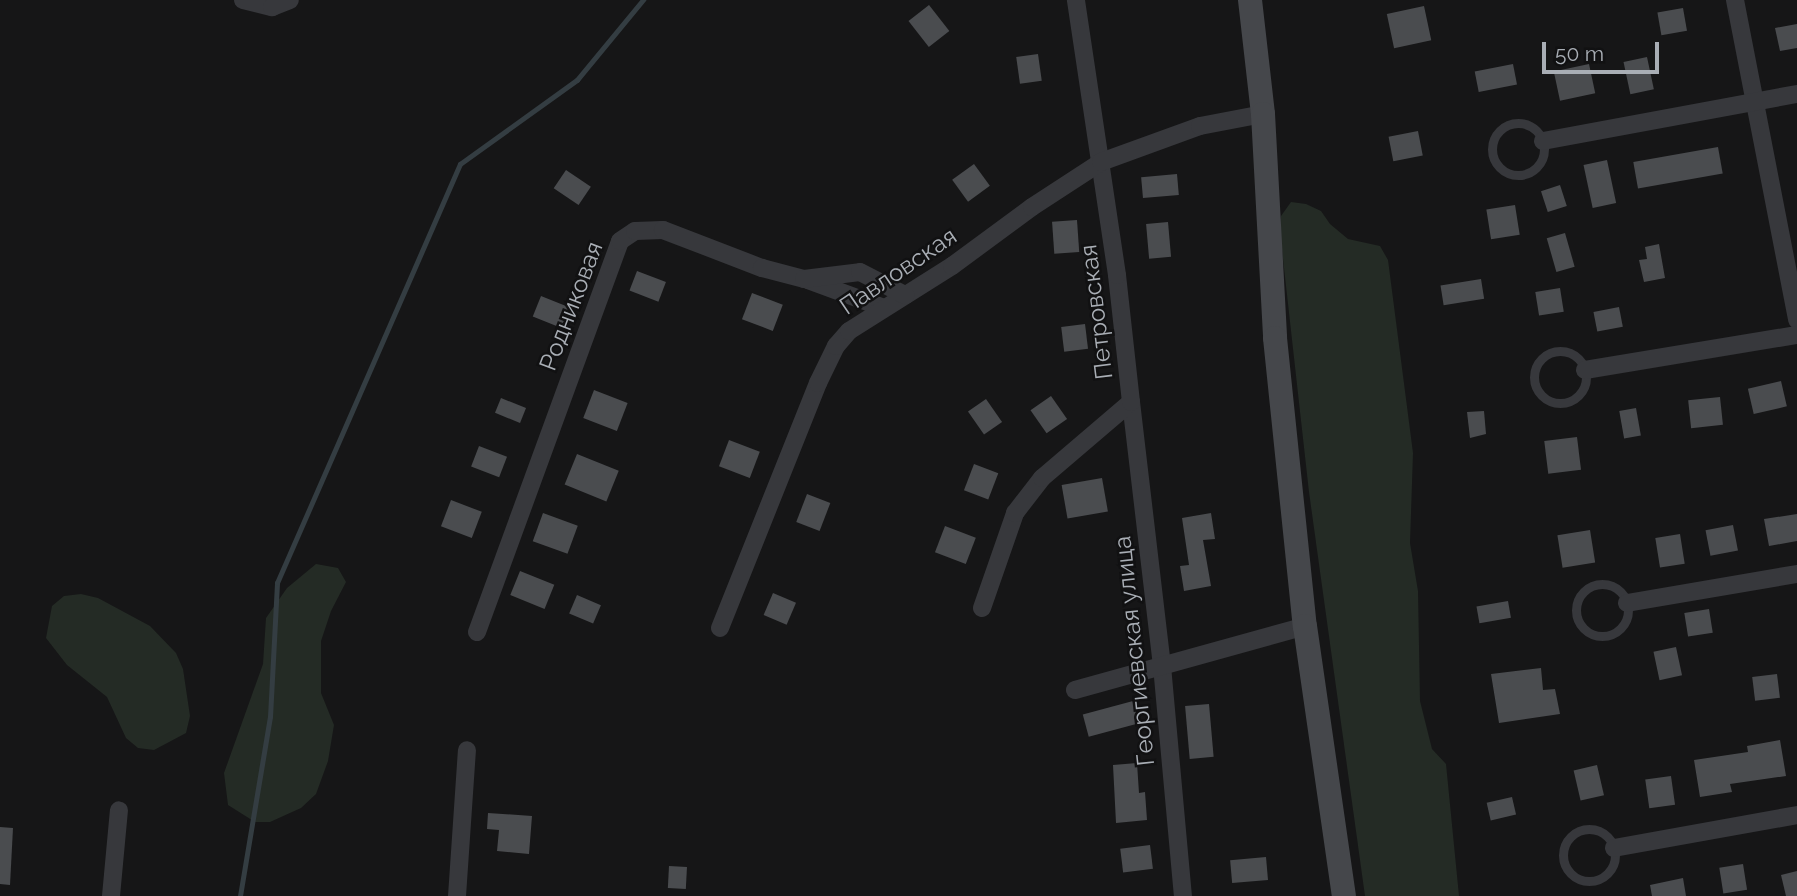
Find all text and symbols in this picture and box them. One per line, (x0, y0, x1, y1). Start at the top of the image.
scale bar (1545, 28, 1662, 72)
text: 50 m (1555, 41, 1604, 66)
street label: Павловская (834, 221, 962, 321)
street label: Родниковая (533, 237, 609, 375)
street label: Петровская (1073, 243, 1119, 381)
street label: Георгиевская улица (1108, 534, 1160, 768)

